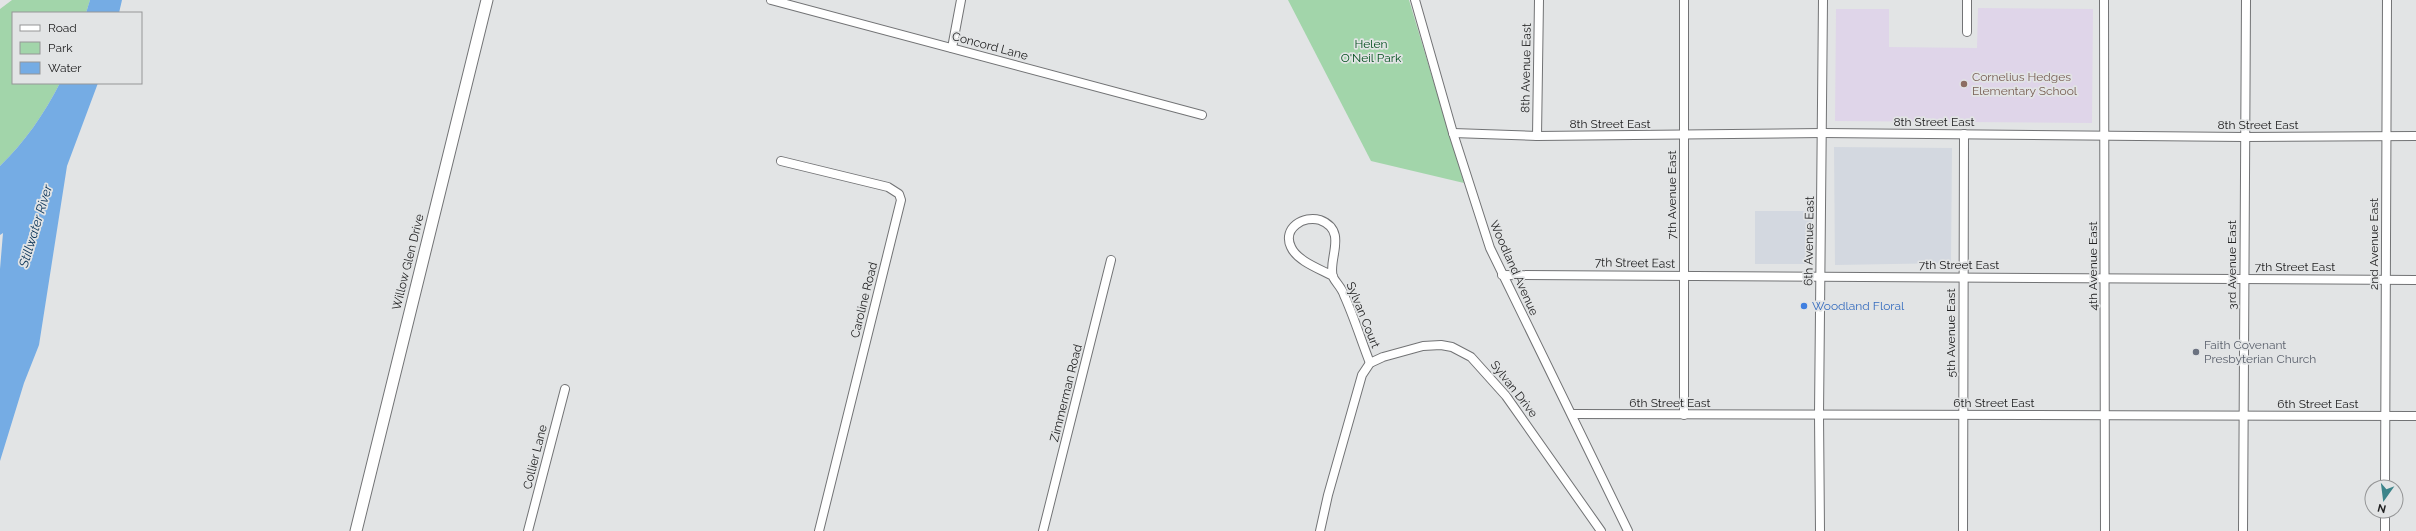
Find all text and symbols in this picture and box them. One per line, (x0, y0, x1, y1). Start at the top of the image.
legend (12, 12, 142, 84)
text: Road (48, 21, 77, 35)
street label: 8th Avenue East (1518, 23, 1534, 113)
street label: Concord Lane (950, 29, 1030, 63)
park label: Helen O'Neil Park (1341, 37, 1402, 65)
text: Park (48, 41, 73, 55)
text: Water (48, 61, 82, 75)
place label: Cornelius Hedges Elementary School (1972, 70, 2078, 98)
marker: Cornelius Hedges Elementary School (1959, 79, 1969, 89)
street label: 8th Street East (1893, 115, 1975, 129)
street label: 8th Street East (1569, 117, 1651, 131)
street label: 8th Street East (2217, 118, 2299, 132)
street label: 7th Avenue East (1665, 151, 1679, 239)
water label: Stillwater River (16, 183, 55, 270)
street label: 6th Avenue East (1801, 196, 1817, 286)
street label: 2nd Avenue East (2367, 198, 2381, 290)
street label: Willow Glen Drive (389, 212, 427, 312)
street label: Woodland Avenue (1487, 218, 1541, 318)
street label: 3rd Avenue East (2225, 220, 2239, 310)
street label: 4th Avenue East (2086, 221, 2100, 311)
street label: 7th Street East (1595, 255, 1675, 271)
street label: 7th Street East (1919, 258, 1999, 272)
street label: 7th Street East (2255, 260, 2335, 274)
street label: Caroline Road (848, 261, 880, 339)
street label: Sylvan Court (1343, 280, 1383, 350)
street label: 5th Avenue East (1944, 288, 1958, 378)
place label: Woodland Floral (1812, 299, 1905, 313)
marker: Woodland Floral (1799, 301, 1809, 311)
place label: Faith Covenant Presbyterian Church (2204, 338, 2316, 366)
street label: Zimmerman Road (1047, 343, 1085, 443)
marker: Faith Covenant Presbyterian Church (2191, 347, 2201, 357)
street label: Sylvan Drive (1488, 358, 1540, 420)
street label: 6th Street East (1629, 396, 1711, 410)
street label: 6th Street East (1953, 396, 2035, 410)
street label: 6th Street East (2277, 397, 2359, 411)
street label: Collier Lane (520, 423, 550, 491)
north arrow (2364, 479, 2404, 519)
text: N (2376, 501, 2387, 516)

